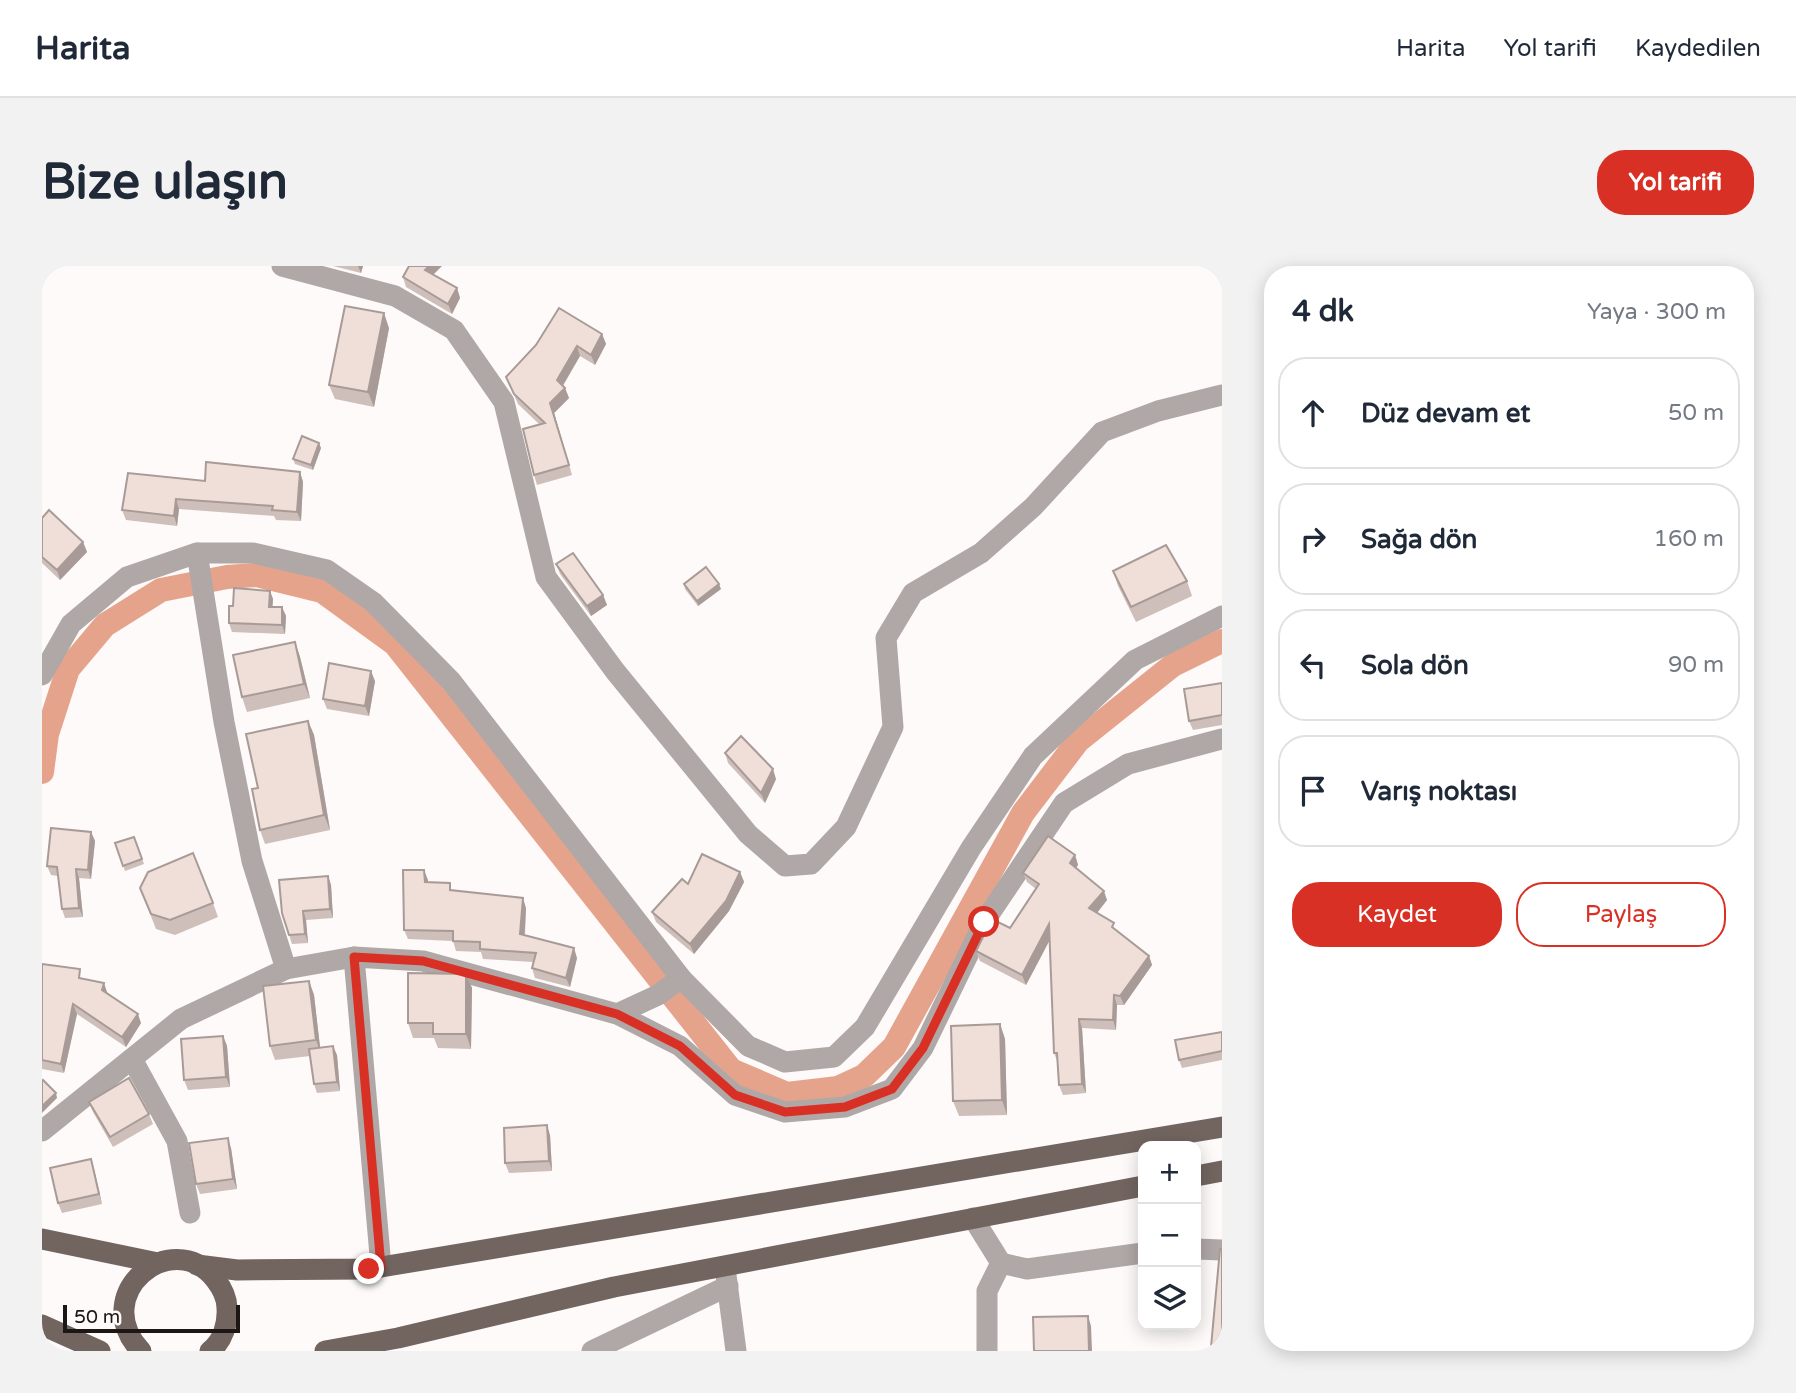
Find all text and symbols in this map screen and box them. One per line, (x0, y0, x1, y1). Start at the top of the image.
text: Harita (35, 29, 130, 68)
text: Harita (1396, 34, 1465, 63)
text: Yol tarifi (1503, 34, 1597, 63)
text: Kaydedilen (1635, 34, 1761, 63)
button: Yol tarifi (1597, 150, 1754, 215)
text: Bize ulaşın (42, 153, 288, 212)
text: 4 dk (1292, 293, 1354, 330)
text: Yaya · 300 m (1587, 298, 1726, 326)
icon: ahead (1294, 394, 1332, 432)
text: Düz devam et (1361, 398, 1530, 429)
text: 50 m (1668, 399, 1724, 427)
icon: right (1294, 520, 1332, 558)
text: Sağa dön (1361, 524, 1477, 555)
text: 160 m (1654, 525, 1724, 553)
icon: left (1294, 646, 1332, 684)
text: Sola dön (1361, 650, 1469, 681)
text: 90 m (1668, 651, 1724, 679)
icon: arrive (1294, 772, 1332, 810)
text: Varış noktası (1361, 776, 1517, 807)
button: Kaydet (1292, 882, 1502, 947)
button: Paylaş (1516, 882, 1726, 947)
route start (968, 906, 999, 937)
map controls (1138, 1141, 1201, 1330)
button: + (1138, 1141, 1201, 1204)
button: − (1138, 1204, 1201, 1267)
route end (353, 1253, 384, 1284)
button: layers (1138, 1267, 1201, 1330)
scale bar (63, 1302, 240, 1334)
text: 50 m (74, 1306, 120, 1328)

